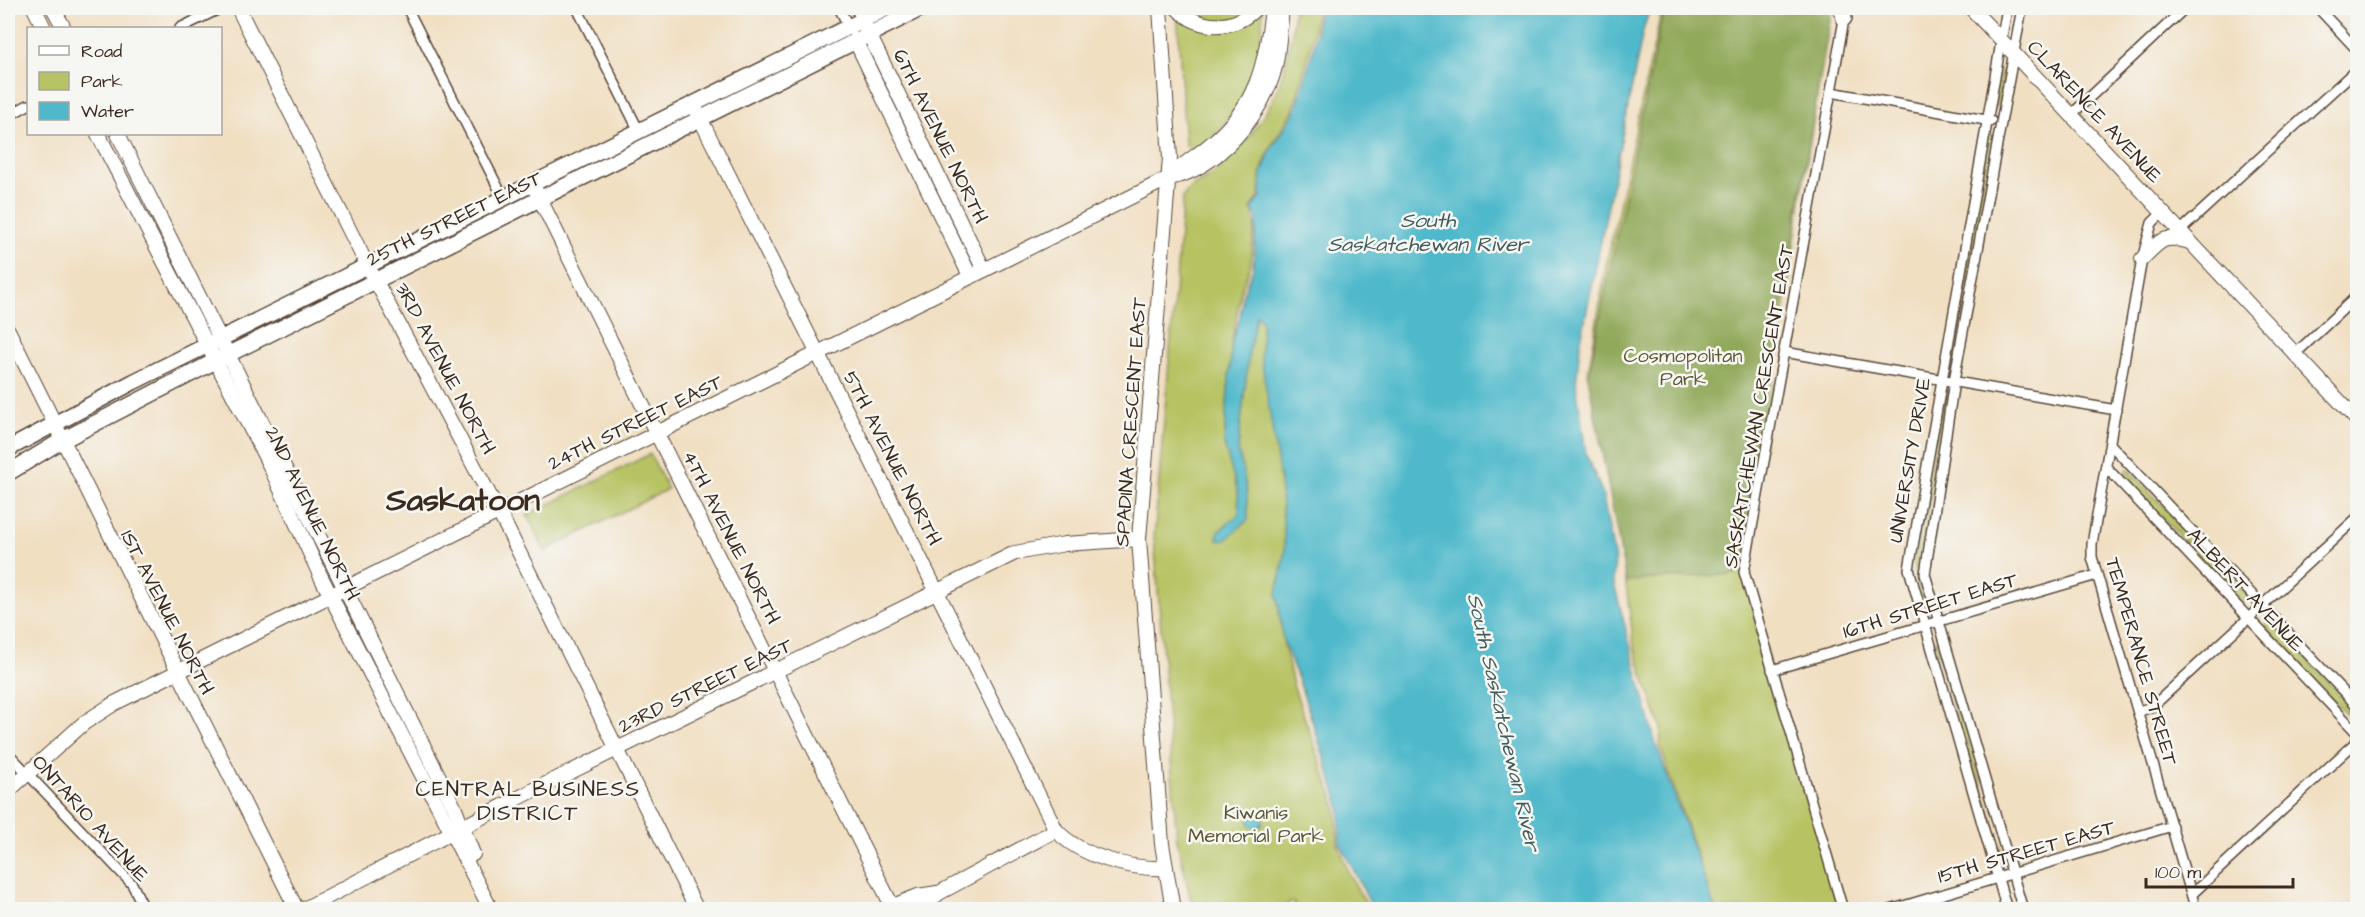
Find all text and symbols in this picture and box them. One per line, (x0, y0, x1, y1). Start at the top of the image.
legend (27, 27, 222, 135)
street label: CLARENCE AVENUE (2021, 34, 2168, 189)
text: Road (81, 39, 122, 64)
street label: 6TH AVENUE NORTH (886, 45, 994, 228)
text: Park (81, 69, 123, 94)
text: Water (81, 99, 134, 124)
street label: 25TH STREET EAST (362, 164, 547, 274)
water label: South Saskatchewan River (1328, 206, 1531, 259)
street label: SASKATCHEWAN CRESCENT EAST (1717, 242, 1801, 570)
street label: 3RD AVENUE NORTH (388, 278, 502, 459)
street label: SPADINA CRESCENT EAST (1108, 296, 1154, 548)
park label: Cosmopolitan Park (1623, 342, 1743, 393)
street label: 5TH AVENUE NORTH (836, 366, 948, 550)
street label: 24TH STREET EAST (543, 368, 728, 477)
street label: UNIVERSITY DRIVE (1882, 375, 1938, 545)
street label: 2ND AVENUE NORTH (258, 422, 366, 605)
street label: 4TH AVENUE NORTH (675, 446, 787, 629)
district label: Saskatoon (385, 478, 540, 523)
street label: ALBERT AVENUE (2180, 522, 2310, 658)
street label: 1ST AVENUE NORTH (113, 525, 221, 700)
street label: TEMPERANCE STREET (2098, 554, 2184, 769)
street label: 16TH STREET EAST (1839, 566, 2022, 646)
water label: South Saskatchewan River (1460, 590, 1548, 856)
street label: 23RD STREET EAST (614, 631, 798, 740)
street label: ONTARIO AVENUE (25, 749, 155, 889)
district label: CENTRAL BUSINESS DISTRICT (416, 775, 640, 828)
park label: Kiwanis Memorial Park (1188, 799, 1324, 850)
street label: 15TH STREET EAST (1934, 813, 2119, 891)
scale bar (2146, 851, 2293, 889)
text: 100 m (2155, 860, 2201, 885)

